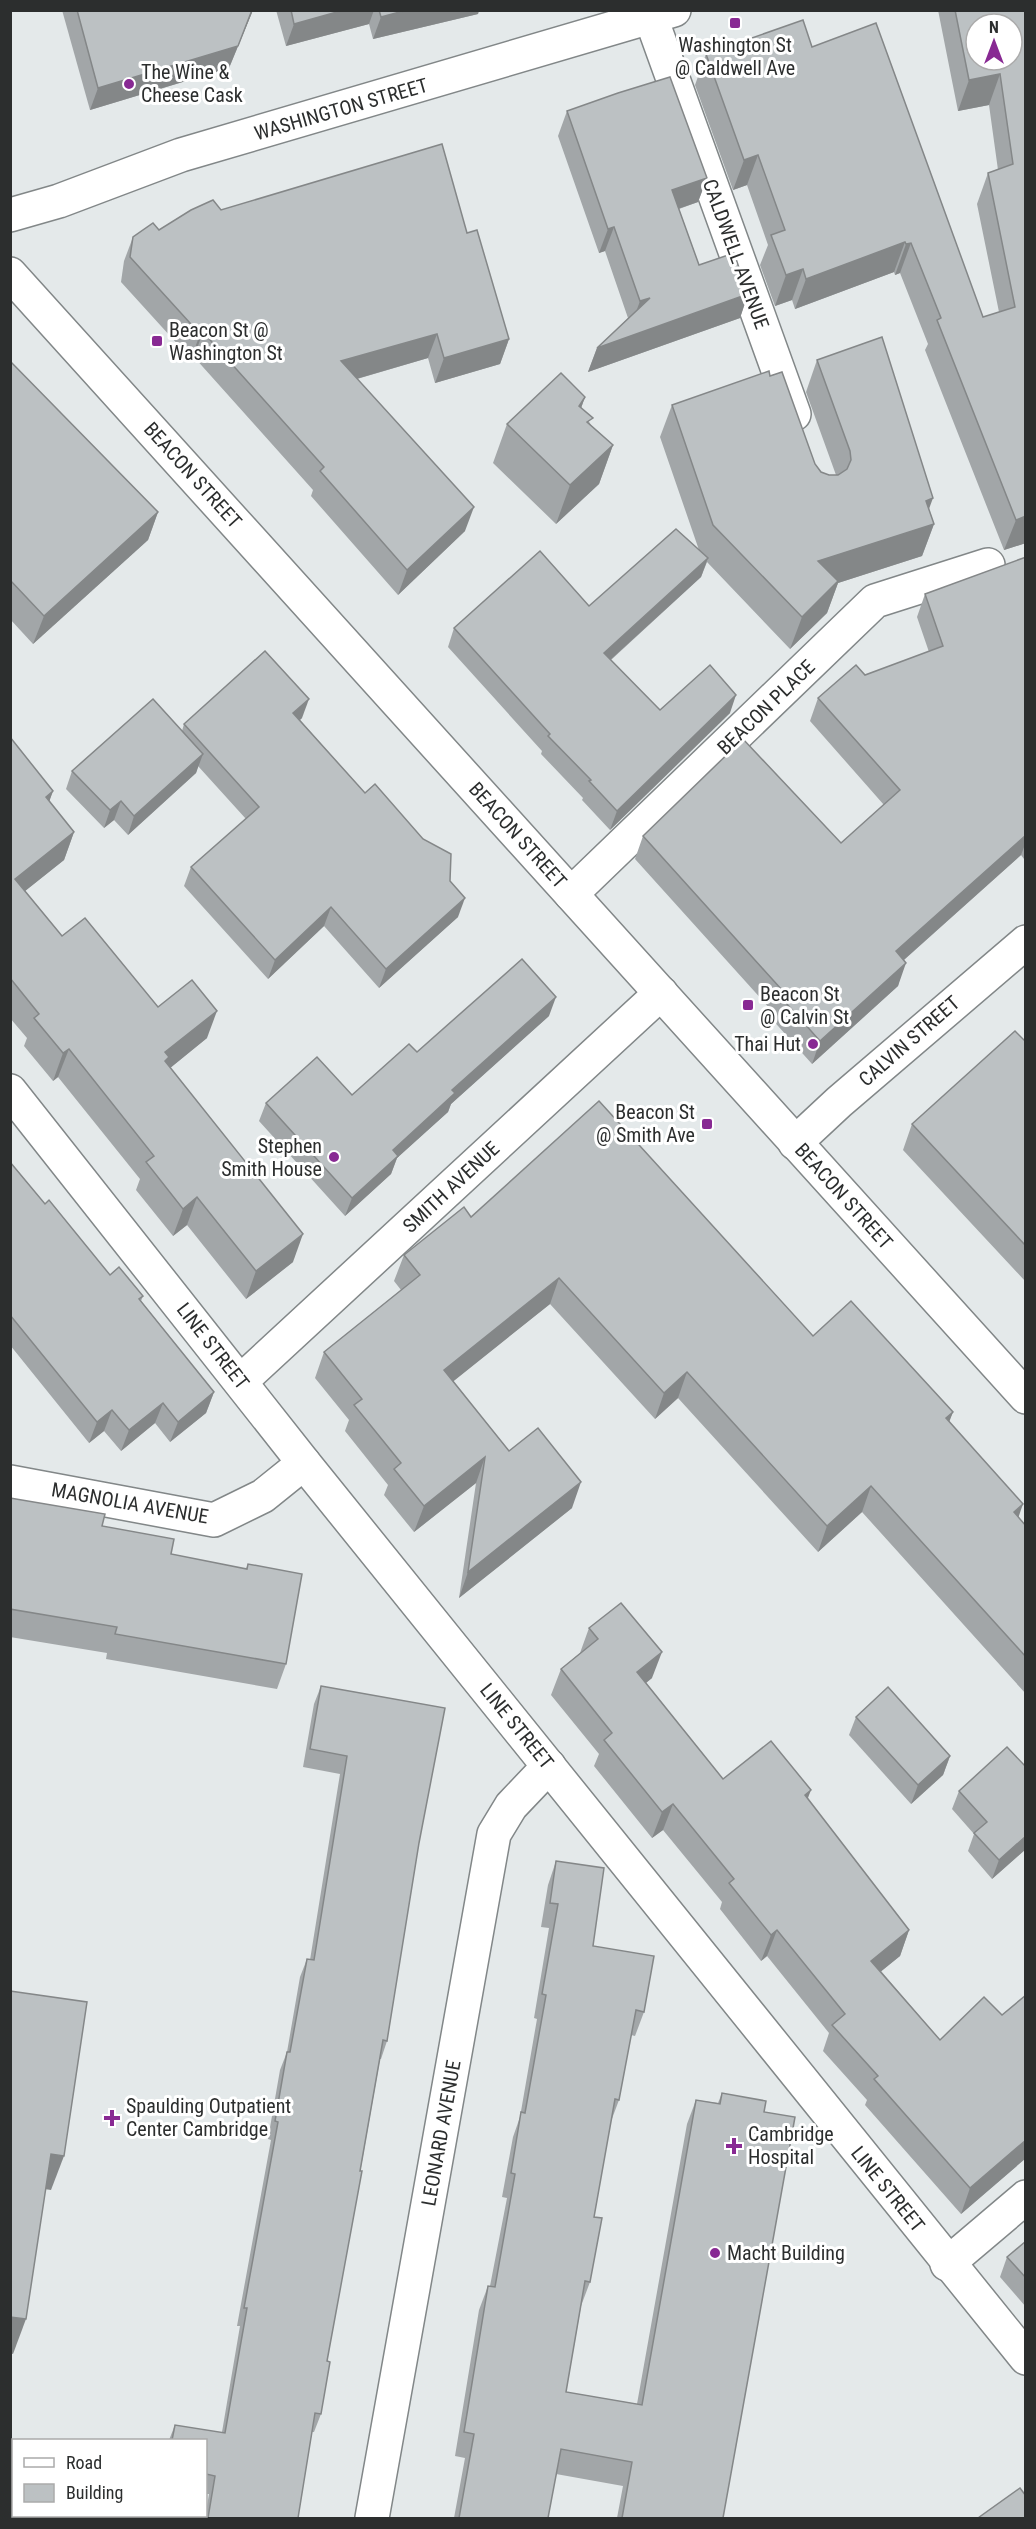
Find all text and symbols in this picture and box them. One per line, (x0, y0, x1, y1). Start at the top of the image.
north arrow (964, 12, 1024, 72)
marker: Washington St @ Caldwell Ave (728, 16, 742, 30)
text: N (989, 18, 999, 37)
place label: Washington St @ Caldwell Ave (675, 33, 795, 80)
place label: The Wine & Cheese Cask (141, 60, 243, 107)
street label: WASHINGTON STREET (251, 73, 431, 145)
marker: The Wine & Cheese Cask (122, 77, 136, 91)
street label: CALDWELL AVENUE (698, 176, 774, 332)
place label: Beacon St @ Washington St (169, 318, 283, 365)
marker: Beacon St @ Washington St (150, 334, 164, 348)
street label: BEACON STREET (139, 417, 247, 533)
street label: BEACON PLACE (712, 655, 820, 759)
street label: BEACON STREET (464, 777, 572, 893)
place label: Beacon St @ Calvin St (760, 982, 849, 1029)
street label: CALVIN STREET (854, 991, 964, 1091)
marker: Beacon St @ Calvin St (741, 998, 755, 1012)
place label: Thai Hut (734, 1032, 801, 1056)
marker: Thai Hut (806, 1037, 820, 1051)
place label: Beacon St @ Smith Ave (596, 1100, 695, 1147)
marker: Beacon St @ Smith Ave (700, 1117, 714, 1131)
place label: Stephen Smith House (221, 1134, 322, 1181)
street label: SMITH AVENUE (398, 1136, 504, 1238)
street label: BEACON STREET (790, 1138, 898, 1254)
marker: Stephen Smith House (327, 1150, 341, 1164)
street label: LINE STREET (172, 1298, 254, 1394)
street label: MAGNOLIA AVENUE (50, 1477, 211, 1529)
street label: LINE STREET (475, 1678, 559, 1774)
street label: LEONARD AVENUE (416, 2058, 466, 2208)
place label: Spaulding Outpatient Center Cambridge (126, 2094, 291, 2141)
marker: Spaulding Outpatient Center Cambridge (103, 2109, 121, 2127)
place label: Cambridge Hospital (748, 2122, 834, 2169)
marker: Cambridge Hospital (725, 2137, 743, 2155)
street label: LINE STREET (846, 2141, 930, 2237)
place label: Macht Building (727, 2241, 845, 2265)
marker: Macht Building (708, 2246, 722, 2260)
legend (12, 2439, 207, 2517)
text: Road (66, 2452, 102, 2473)
text: Building (66, 2482, 123, 2503)

